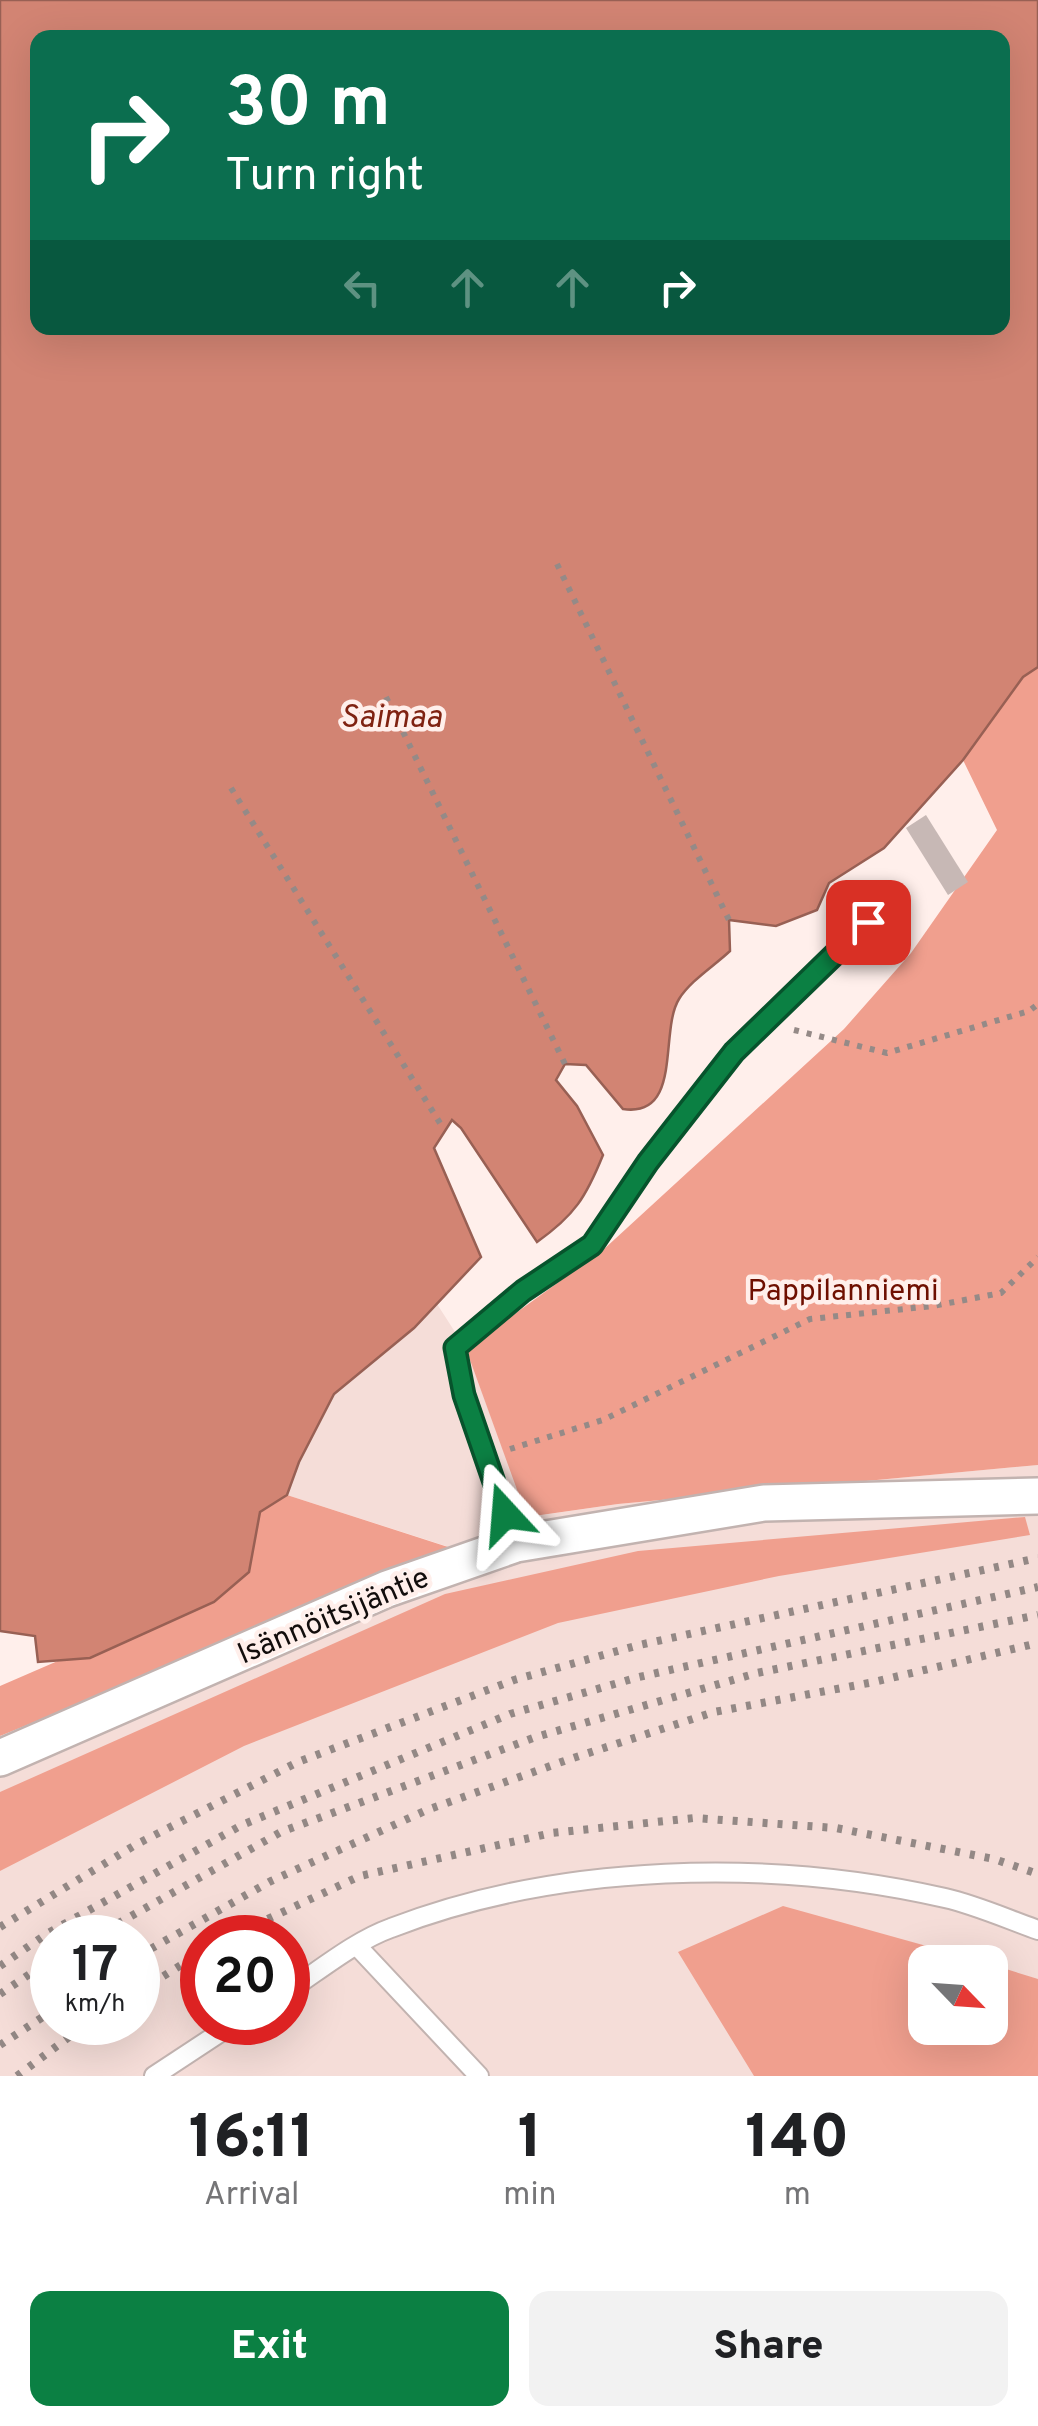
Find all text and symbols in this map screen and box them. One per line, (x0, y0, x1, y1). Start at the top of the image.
text: 30 m (225, 62, 391, 151)
icon: right (60, 70, 190, 200)
text: Turn right (225, 149, 424, 206)
icon: left (335, 260, 390, 315)
icon: ahead (440, 260, 495, 315)
icon: ahead (545, 260, 600, 315)
icon: right (650, 260, 705, 315)
water label: Saimaa (340, 699, 442, 739)
pin (826, 880, 911, 965)
icon: arrive (841, 895, 896, 950)
park label: Pappilanniemi (747, 1274, 939, 1311)
position arrow (453, 1462, 557, 1566)
street label: Isännöitsijäntie (233, 1560, 435, 1674)
speed limit sign: 20 (180, 1915, 310, 2045)
text: 17 (72, 1936, 118, 1999)
north arrow (908, 1945, 1008, 2045)
map controls (908, 1945, 1008, 2045)
text: km/h (65, 1989, 125, 2021)
text: 16:11 (189, 2103, 315, 2179)
text: 1 (518, 2103, 542, 2179)
text: 140 (745, 2103, 849, 2179)
text: Arrival (204, 2176, 299, 2216)
text: min (503, 2176, 557, 2216)
text: m (784, 2176, 811, 2216)
button: Exit (30, 2291, 509, 2406)
button: Share (529, 2291, 1008, 2406)

